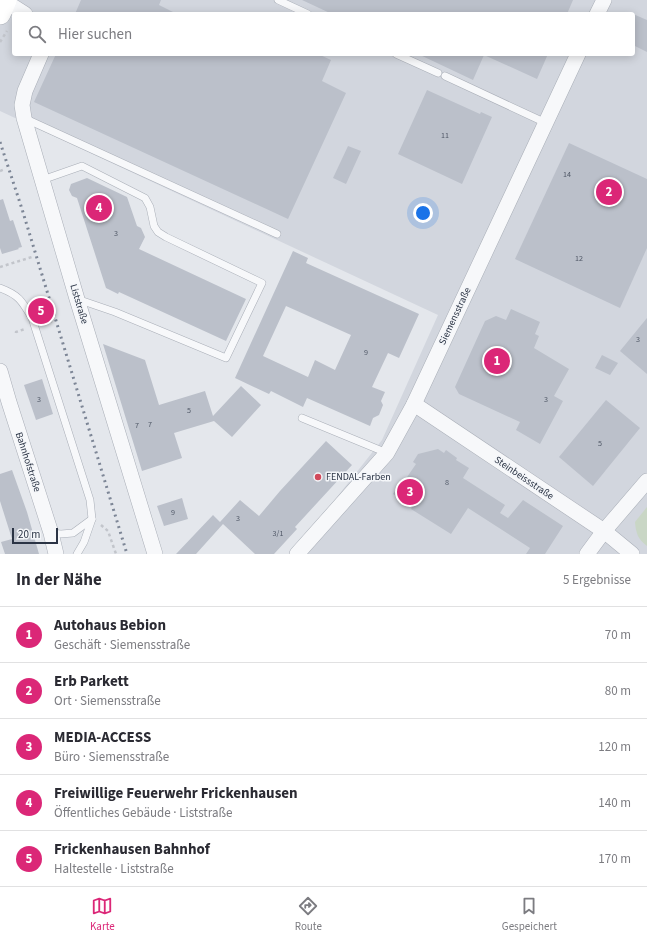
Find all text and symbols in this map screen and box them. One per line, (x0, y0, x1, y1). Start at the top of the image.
search box (12, 12, 635, 56)
icon: search (26, 23, 48, 45)
text: Hier suchen (58, 24, 132, 45)
house number: 11 (441, 130, 449, 141)
house number: 14 (563, 169, 571, 180)
pin: 2 (596, 177, 622, 207)
pin: 4 (86, 193, 112, 223)
your location (413, 203, 433, 223)
house number: 3 (114, 228, 118, 239)
house number: 12 (575, 253, 583, 264)
street label: Liststraße (66, 282, 92, 326)
street label: Siemensstraße (436, 285, 474, 347)
pin: 5 (28, 296, 54, 326)
house number: 3 (636, 334, 640, 345)
pin: 1 (484, 346, 510, 376)
house number: 9 (364, 347, 368, 358)
house number: 3 (37, 394, 41, 405)
house number: 3 (544, 394, 548, 405)
house number: 5 (187, 405, 191, 416)
house number: 7 (148, 419, 152, 430)
house number: 7 (135, 420, 139, 431)
street label: Bahnhofstraße (12, 430, 44, 494)
house number: 5 (598, 438, 602, 449)
street label: Steinbeissstraße (492, 453, 557, 503)
place label: FENDAL-Farben (326, 470, 391, 484)
marker: FENDAL-Farben (313, 472, 323, 482)
pin: 3 (397, 477, 423, 507)
house number: 8 (445, 477, 449, 488)
house number: 9 (171, 507, 175, 518)
house number: 3 (236, 513, 240, 524)
scale bar (12, 526, 58, 545)
text: 20 m (18, 527, 40, 542)
house number: 3/1 (273, 528, 283, 539)
text: In der Nähe (16, 568, 102, 592)
text: 5 Ergebnisse (563, 571, 631, 589)
text: Autohaus Bebion (54, 615, 166, 636)
text: 1 (26, 626, 32, 644)
text: 70 m (605, 626, 631, 644)
text: Geschäft · Siemensstraße (54, 636, 190, 654)
text: Erb Parkett (54, 671, 129, 692)
text: 2 (26, 682, 32, 700)
text: 80 m (605, 682, 631, 700)
text: Ort · Siemensstraße (54, 692, 161, 710)
text: MEDIA-ACCESS (54, 727, 151, 748)
text: 3 (26, 738, 32, 756)
text: 120 m (598, 738, 631, 756)
text: Büro · Siemensstraße (54, 748, 169, 766)
text: Freiwillige Feuerwehr Frickenhausen (54, 783, 298, 804)
text: 4 (26, 794, 32, 812)
text: 140 m (598, 794, 631, 812)
text: Öffentliches Gebäude · Liststraße (54, 804, 232, 822)
text: Frickenhausen Bahnhof (54, 839, 210, 860)
text: 5 (26, 850, 32, 868)
text: 170 m (598, 850, 631, 868)
text: Haltestelle · Liststraße (54, 860, 174, 878)
tab: Karte (90, 895, 115, 934)
tab: Route (295, 895, 322, 934)
tab: Gespeichert (502, 895, 557, 934)

